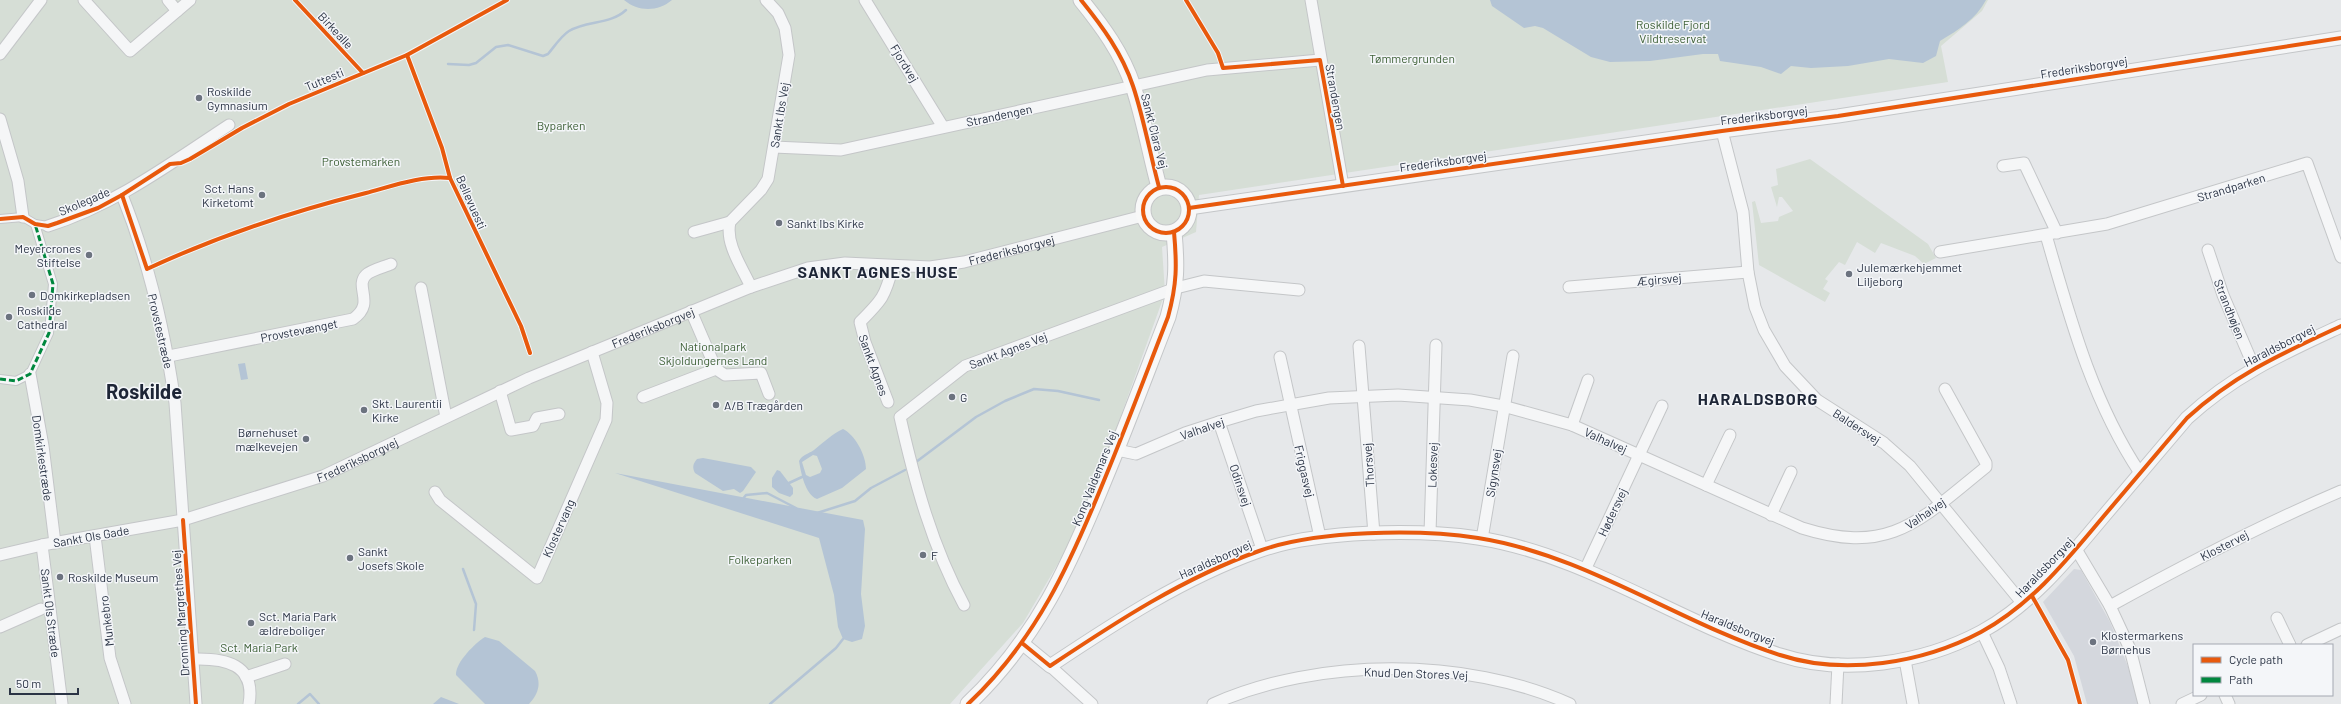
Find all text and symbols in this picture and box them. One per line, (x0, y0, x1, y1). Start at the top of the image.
street label: Birkealle (315, 9, 357, 51)
park label: Roskilde Fjord Vildtreservat (1636, 17, 1710, 45)
street label: Fjordvej (888, 41, 922, 85)
park label: Tømmergrunden (1369, 51, 1455, 65)
street label: Frederiksborgvej (2039, 53, 2129, 81)
street label: Strandengen (1323, 63, 1349, 131)
street label: Tuttesti (302, 65, 346, 93)
street label: Sankt Ibs Vej (767, 81, 791, 149)
place label: Roskilde Gymnasium (207, 84, 268, 112)
street label: Sankt Clara Vej (1139, 92, 1171, 170)
marker: Roskilde Gymnasium (194, 93, 204, 103)
street label: Strandengen (965, 101, 1033, 129)
street label: Frederiksborgvej (1719, 103, 1809, 127)
park label: Byparken (537, 118, 585, 132)
street label: Frederiksborgvej (1398, 148, 1488, 174)
park label: Provstemarken (322, 154, 400, 168)
street label: Strandparken (2195, 170, 2267, 204)
street label: Bellevuesti (454, 173, 490, 231)
place label: Sct. Hans Kirketomt (202, 181, 254, 209)
street label: Skolegade (56, 184, 112, 218)
marker: Sct. Hans Kirketomt (257, 190, 267, 200)
place label: Sankt Ibs Kirke (787, 216, 864, 230)
marker: Sankt Ibs Kirke (774, 218, 784, 228)
street label: Frederiksborgvej (967, 232, 1056, 268)
place label: Meyercrones Stiftelse (15, 241, 81, 269)
marker: Meyercrones Stiftelse (84, 250, 94, 260)
place label: Julemærkehjemmet Liljeborg (1857, 260, 1962, 288)
district label: SANKT AGNES HUSE (797, 262, 959, 281)
marker: Julemærkehjemmet Liljeborg (1844, 269, 1854, 279)
street label: Ægirsvej (1636, 270, 1682, 288)
street label: Strandhøjen (2212, 277, 2248, 341)
place label: Domkirkepladsen (40, 288, 130, 302)
marker: Domkirkepladsen (27, 290, 37, 300)
street label: Provstestræde (146, 292, 176, 370)
place label: Roskilde Cathedral (17, 303, 67, 331)
street label: Frederiksborgvej (609, 304, 696, 350)
marker: Roskilde Cathedral (4, 312, 14, 322)
street label: Provstevænget (259, 316, 339, 344)
street label: Haraldsborgvej (2241, 321, 2317, 369)
street label: Sankt Agnes Vej (967, 329, 1049, 371)
street label: Sankt Agnes (856, 332, 892, 398)
park label: Nationalpark Skjoldungernes Land (659, 339, 767, 367)
district label: Roskilde (106, 379, 182, 403)
district label: HARALDSBORG (1698, 389, 1818, 408)
place label: G (960, 390, 967, 404)
marker: G (947, 392, 957, 402)
place label: Skt. Laurentii Kirke (372, 396, 442, 424)
place label: A/B Trægården (724, 398, 803, 412)
marker: A/B Trægården (711, 400, 721, 410)
marker: Skt. Laurentii Kirke (359, 405, 369, 415)
street label: Baldersvej (1831, 405, 1883, 447)
street label: Domkirkestræde (30, 414, 56, 502)
street label: Valhalvej (1178, 414, 1226, 442)
street label: Valhalvej (1582, 424, 1630, 456)
place label: Børnehuset mælkevejen (236, 425, 298, 453)
street label: Kong Valdemars Vej (1068, 428, 1120, 528)
marker: Børnehuset mælkevejen (301, 434, 311, 444)
street label: Frederiksborgvej (315, 434, 400, 485)
street label: Thorsvej (1359, 442, 1377, 488)
street label: Lokesvej (1424, 442, 1440, 488)
street label: Friggasvej (1292, 443, 1318, 499)
street label: Sigynsvej (1482, 448, 1504, 498)
street label: Odinsvej (1227, 462, 1255, 508)
street label: Hødersvej (1595, 486, 1629, 538)
street label: Valhalvej (1902, 494, 1948, 532)
street label: Klostervang (539, 497, 577, 559)
street label: Sankt Ols Gade (52, 522, 130, 550)
street label: Klostervej (2197, 527, 2251, 563)
street label: Haraldsborgvej (2012, 534, 2076, 600)
street label: Haraldsborgvej (1177, 537, 1254, 581)
place label: Sankt Josefs Skole (358, 544, 424, 572)
place label: F (931, 548, 938, 562)
street label: Dronning Margrethes Vej (169, 549, 191, 677)
marker: F (918, 550, 928, 560)
park label: Folkeparken (728, 552, 792, 566)
marker: Sankt Josefs Skole (345, 553, 355, 563)
street label: Sankt Ols Stræde (39, 568, 63, 658)
place label: Roskilde Museum (68, 570, 158, 584)
marker: Roskilde Museum (55, 572, 65, 582)
street label: Munkebro (96, 595, 116, 647)
street label: Haraldsborgvej (1699, 606, 1777, 648)
place label: Sct. Maria Park ældreboliger (259, 609, 337, 637)
marker: Sct. Maria Park ældreboliger (246, 618, 256, 628)
place label: Klostermarkens Børnehus (2101, 628, 2183, 656)
marker: Klostermarkens Børnehus (2088, 637, 2098, 647)
park label: Sct. Maria Park (220, 640, 298, 654)
legend (2193, 644, 2333, 696)
text: Cycle path (2229, 652, 2283, 666)
street label: Knud Den Stores Vej (1364, 664, 1468, 682)
scale bar (10, 670, 78, 696)
text: Path (2229, 672, 2253, 686)
text: 50 m (16, 676, 41, 690)

